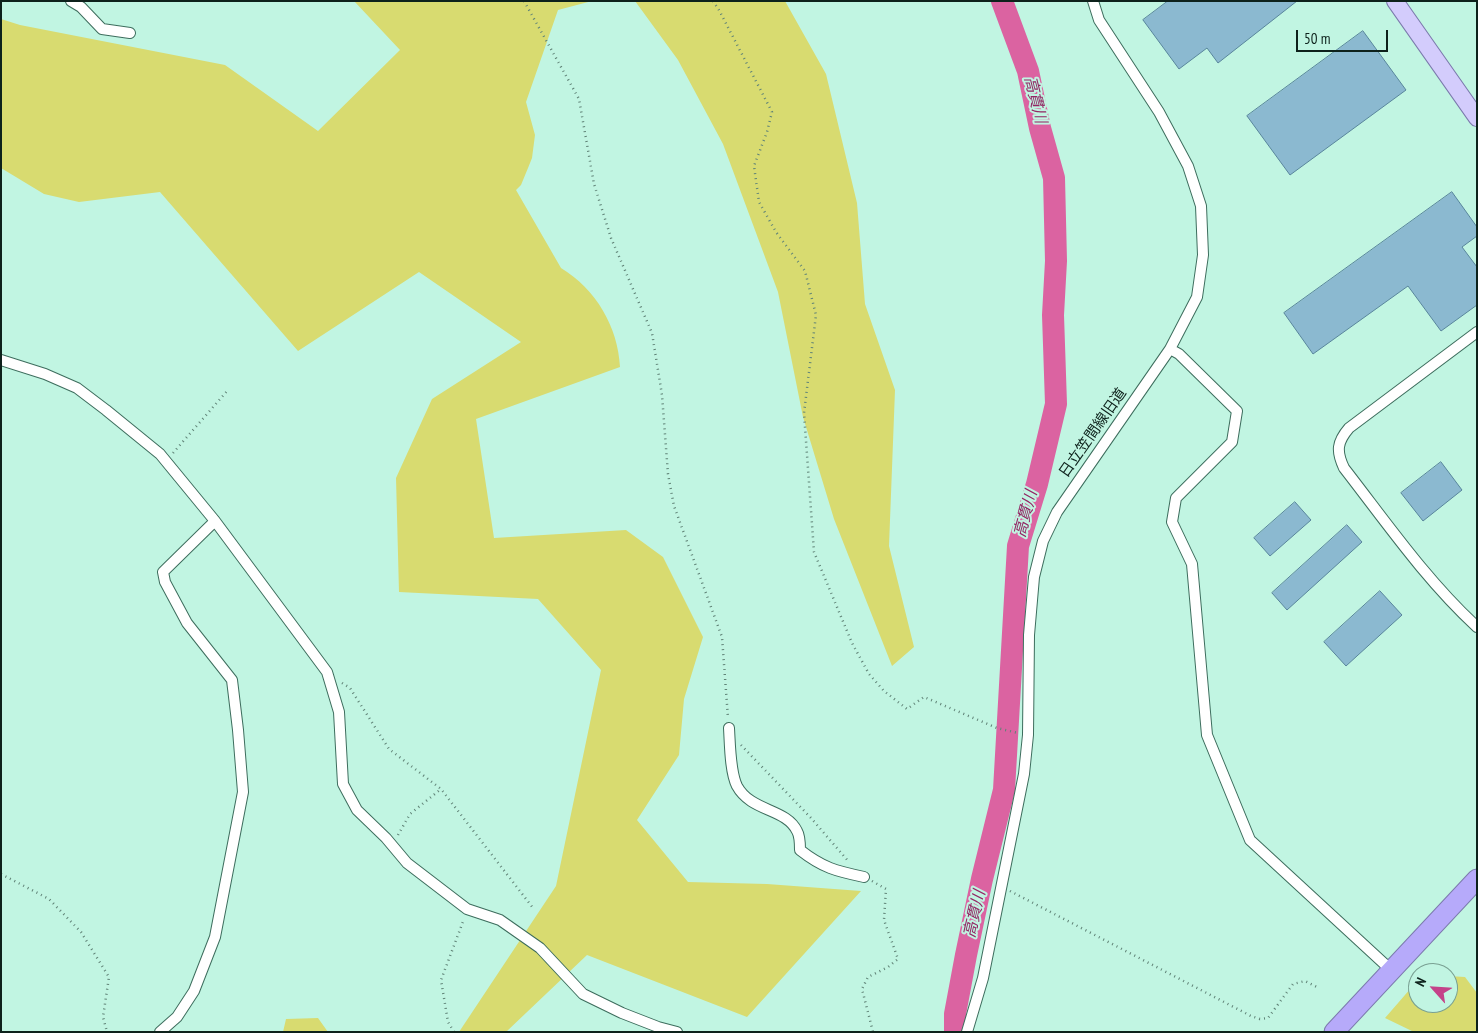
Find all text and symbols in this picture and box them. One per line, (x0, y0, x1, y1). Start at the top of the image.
scale bar (1298, 20, 1390, 52)
text: 50 m (1304, 29, 1330, 48)
water label: 高貫川 (1020, 74, 1050, 126)
street label: 日立笠間線旧道 (1056, 385, 1130, 481)
water label: 高貫川 (1011, 488, 1041, 540)
water label: 高貫川 (960, 888, 990, 940)
north arrow (1408, 963, 1458, 1013)
text: N (1411, 975, 1430, 989)

